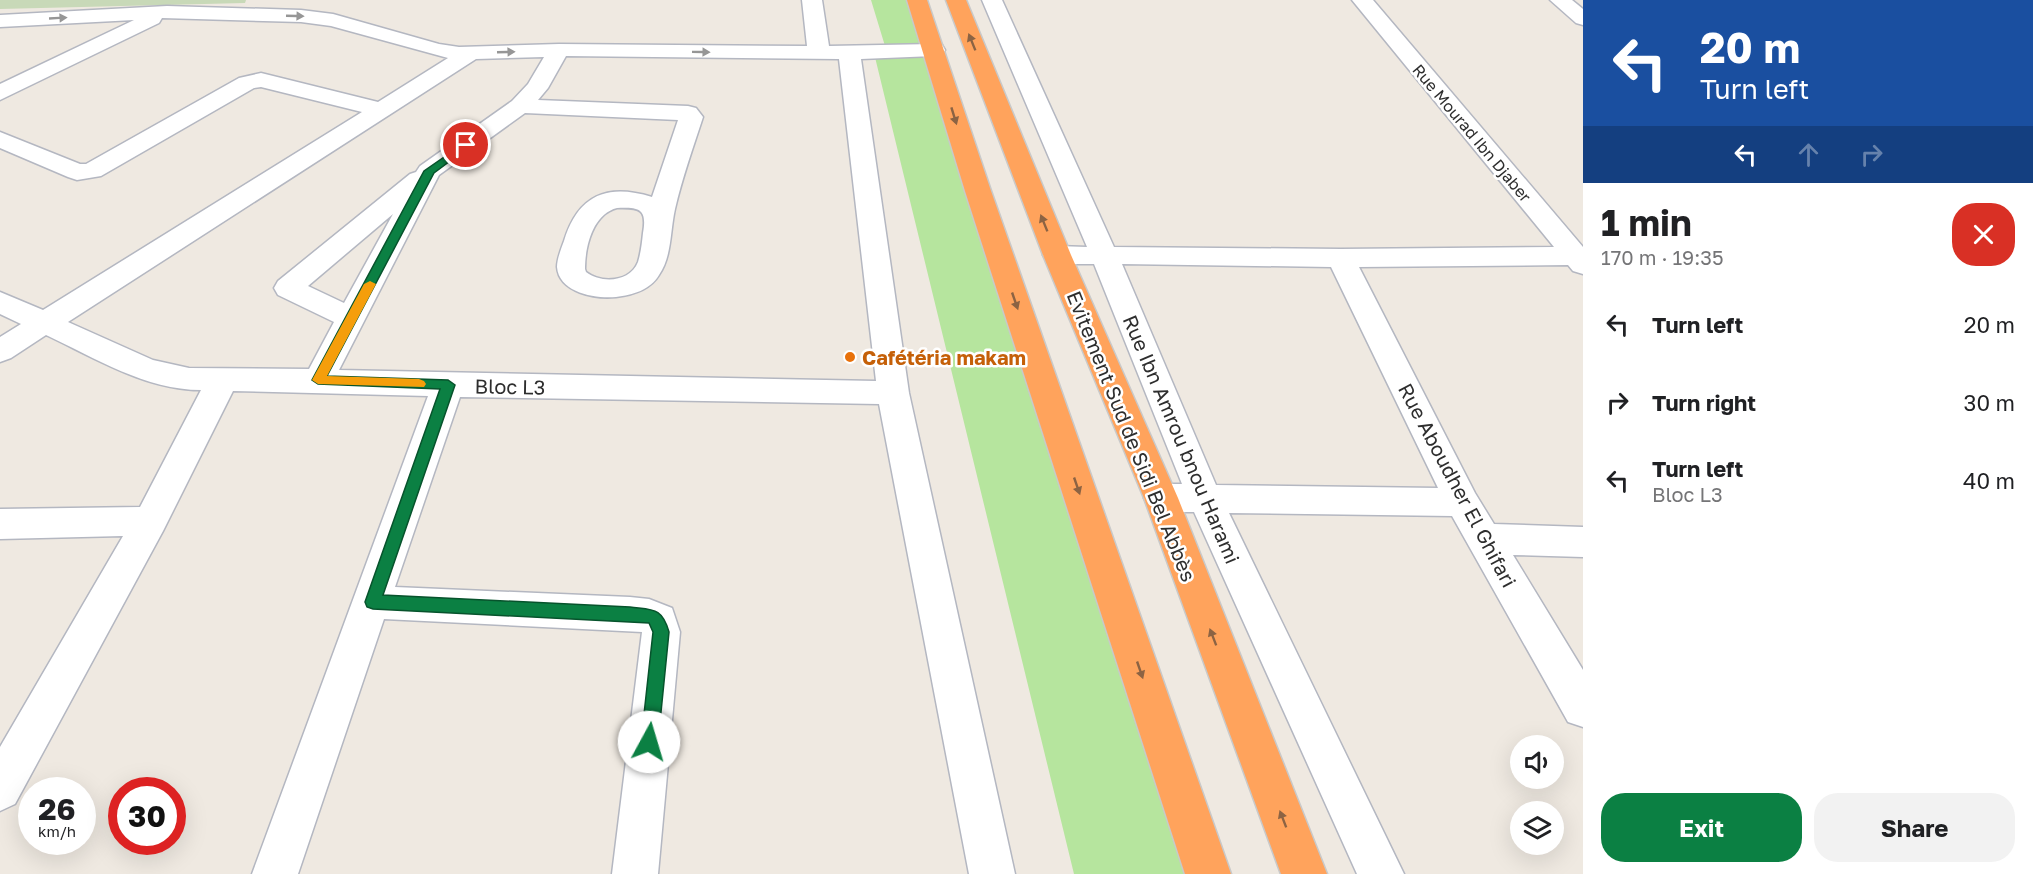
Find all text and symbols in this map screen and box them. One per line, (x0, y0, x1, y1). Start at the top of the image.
one-way arrow (286, 11, 305, 20)
one-way arrow (49, 13, 68, 23)
text: 20 m (1700, 22, 1800, 72)
icon: left (1601, 24, 1679, 102)
one-way arrow (967, 33, 977, 51)
one-way arrow (497, 47, 516, 57)
one-way arrow (692, 47, 711, 57)
street label: Rue Mourad Ibn Djaber (1408, 60, 1536, 206)
text: Turn left (1700, 73, 1809, 105)
one-way arrow (950, 107, 959, 125)
pin (440, 119, 491, 170)
icon: arrive (449, 128, 482, 161)
icon: left (1729, 138, 1762, 171)
icon: ahead (1792, 138, 1825, 171)
icon: right (1855, 138, 1888, 171)
text: 1 min (1601, 201, 1692, 244)
button: close (1952, 203, 2015, 266)
one-way arrow (1039, 214, 1049, 232)
text: 170 m · 19:35 (1601, 245, 1724, 269)
street label: Evitement Sud de Sidi Bel Abbès (1063, 287, 1201, 585)
one-way arrow (1011, 292, 1020, 310)
icon: left (1601, 308, 1634, 341)
street label: Rue Ibn Amrou bnou Harami (1119, 311, 1245, 567)
text: Turn left (1652, 311, 1743, 338)
text: 20 m (1964, 311, 2015, 338)
place label: Cafétéria makam (862, 345, 1026, 369)
marker: Cafétéria makam (843, 350, 857, 364)
street label: Bloc L3 (474, 373, 546, 399)
street label: Rue Aboudher El Ghifari (1394, 379, 1522, 591)
icon: right (1601, 386, 1634, 419)
text: Turn right (1652, 389, 1756, 416)
text: 30 m (1964, 389, 2015, 416)
text: Turn left (1652, 455, 1743, 482)
icon: left (1601, 464, 1634, 497)
text: 40 m (1963, 467, 2015, 494)
one-way arrow (1073, 477, 1083, 495)
text: Bloc L3 (1652, 482, 1723, 506)
one-way arrow (1208, 628, 1218, 646)
one-way arrow (1135, 662, 1145, 680)
position arrow (617, 710, 681, 774)
map controls (1510, 735, 1564, 855)
button: sound (1510, 735, 1564, 789)
speed limit sign: 30 (108, 777, 186, 855)
text: 26 (38, 791, 76, 827)
button: Exit (1601, 793, 1802, 862)
button: Share (1814, 793, 2015, 862)
button: layers (1510, 801, 1564, 855)
one-way arrow (1278, 810, 1288, 828)
text: km/h (38, 822, 76, 840)

